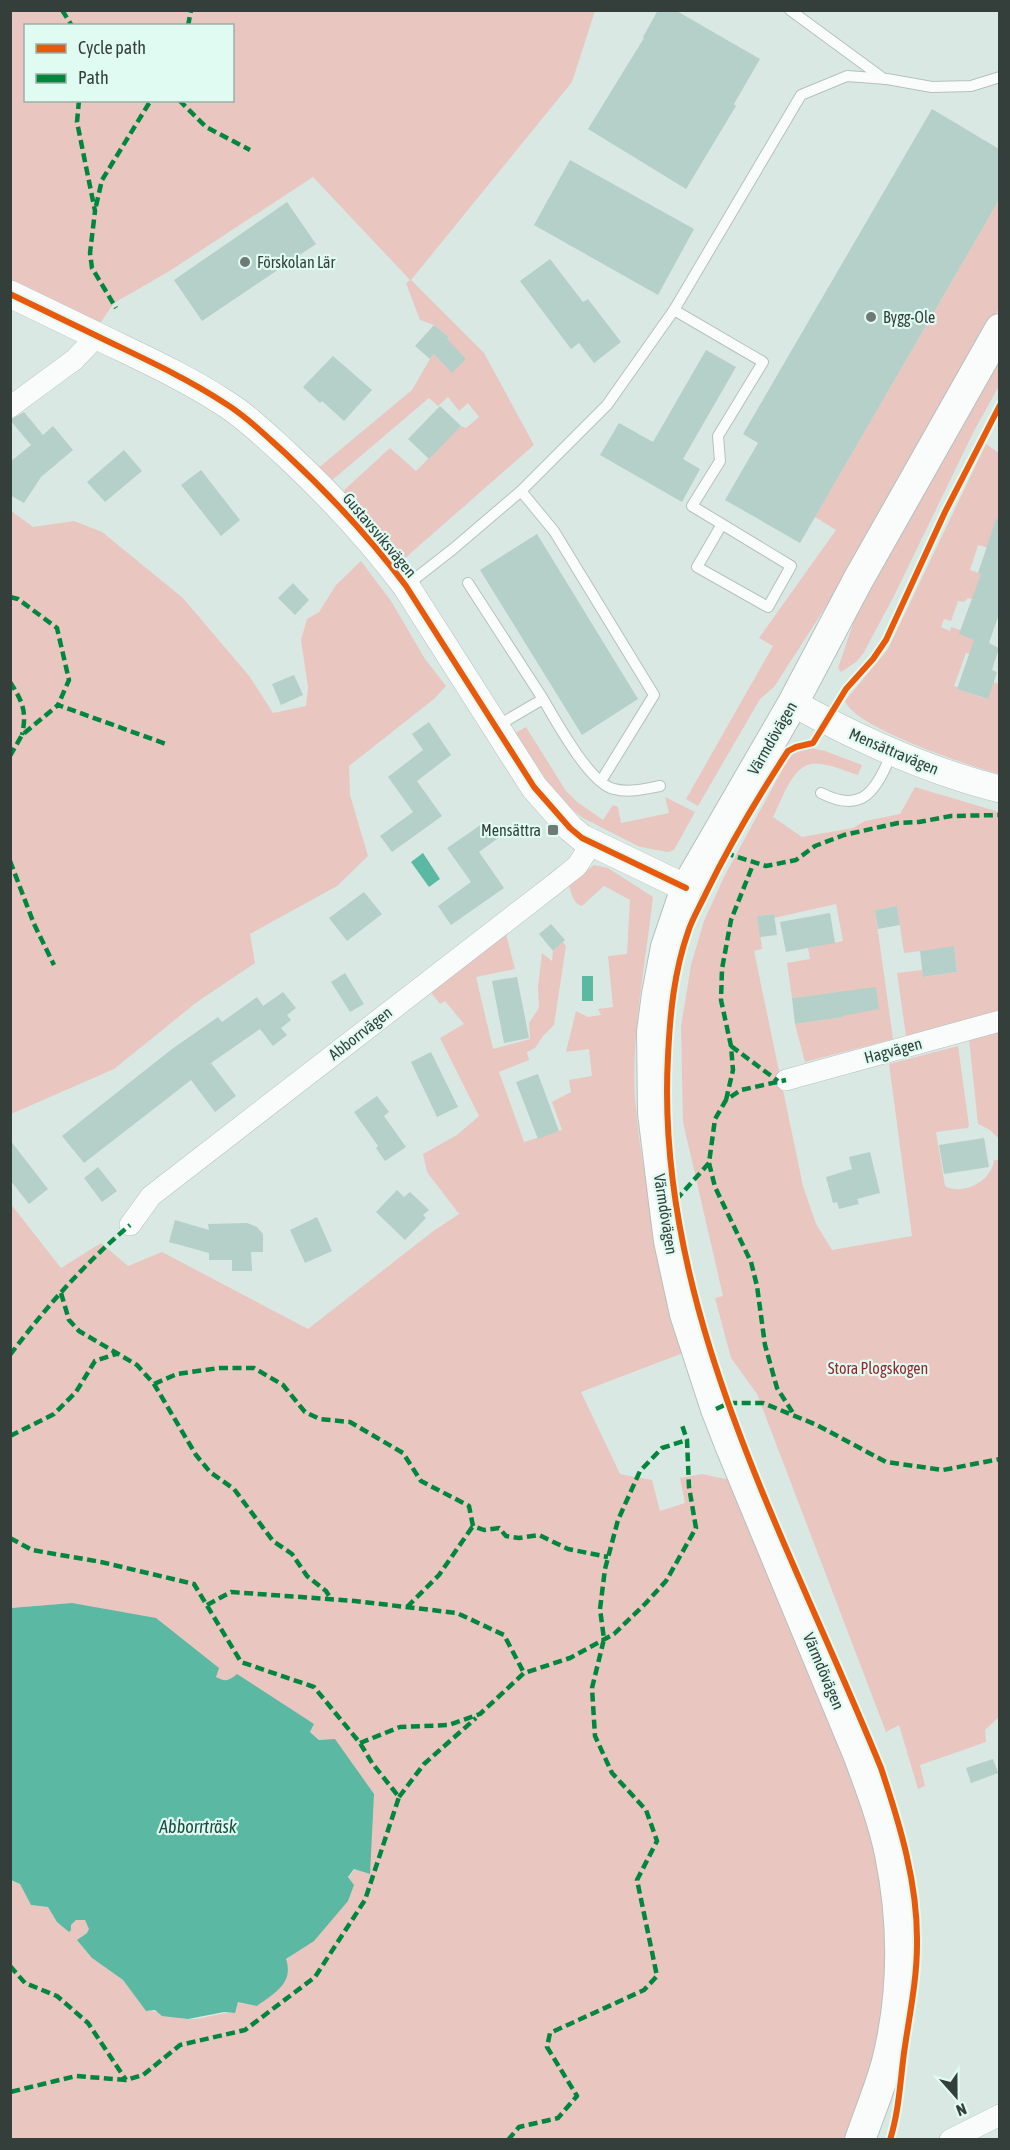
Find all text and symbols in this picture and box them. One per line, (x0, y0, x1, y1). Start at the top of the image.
legend (24, 24, 234, 102)
text: Cycle path (78, 37, 146, 58)
text: Path (78, 67, 109, 88)
place label: Förskolan Lär (257, 253, 336, 271)
marker: Förskolan Lär (238, 255, 252, 269)
place label: Bygg-Ole (883, 308, 935, 327)
marker: Bygg-Ole (864, 310, 878, 324)
street label: Gustavsviksvägen (339, 489, 421, 581)
street label: Värmdövägen (744, 698, 801, 778)
street label: Mensättravägen (846, 724, 941, 779)
place label: Mensättra (481, 821, 541, 839)
marker: Mensättra (546, 823, 560, 837)
street label: Abborrvägen (325, 1003, 396, 1064)
street label: Hagvägen (862, 1034, 924, 1067)
street label: Värmdövägen (650, 1172, 681, 1256)
park label: Stora Plogskogen (828, 1359, 928, 1378)
street label: Värmdövägen (799, 1630, 848, 1712)
water label: Abborrträsk (158, 1816, 238, 1837)
north arrow (926, 2066, 986, 2126)
text: N (954, 2100, 969, 2120)

